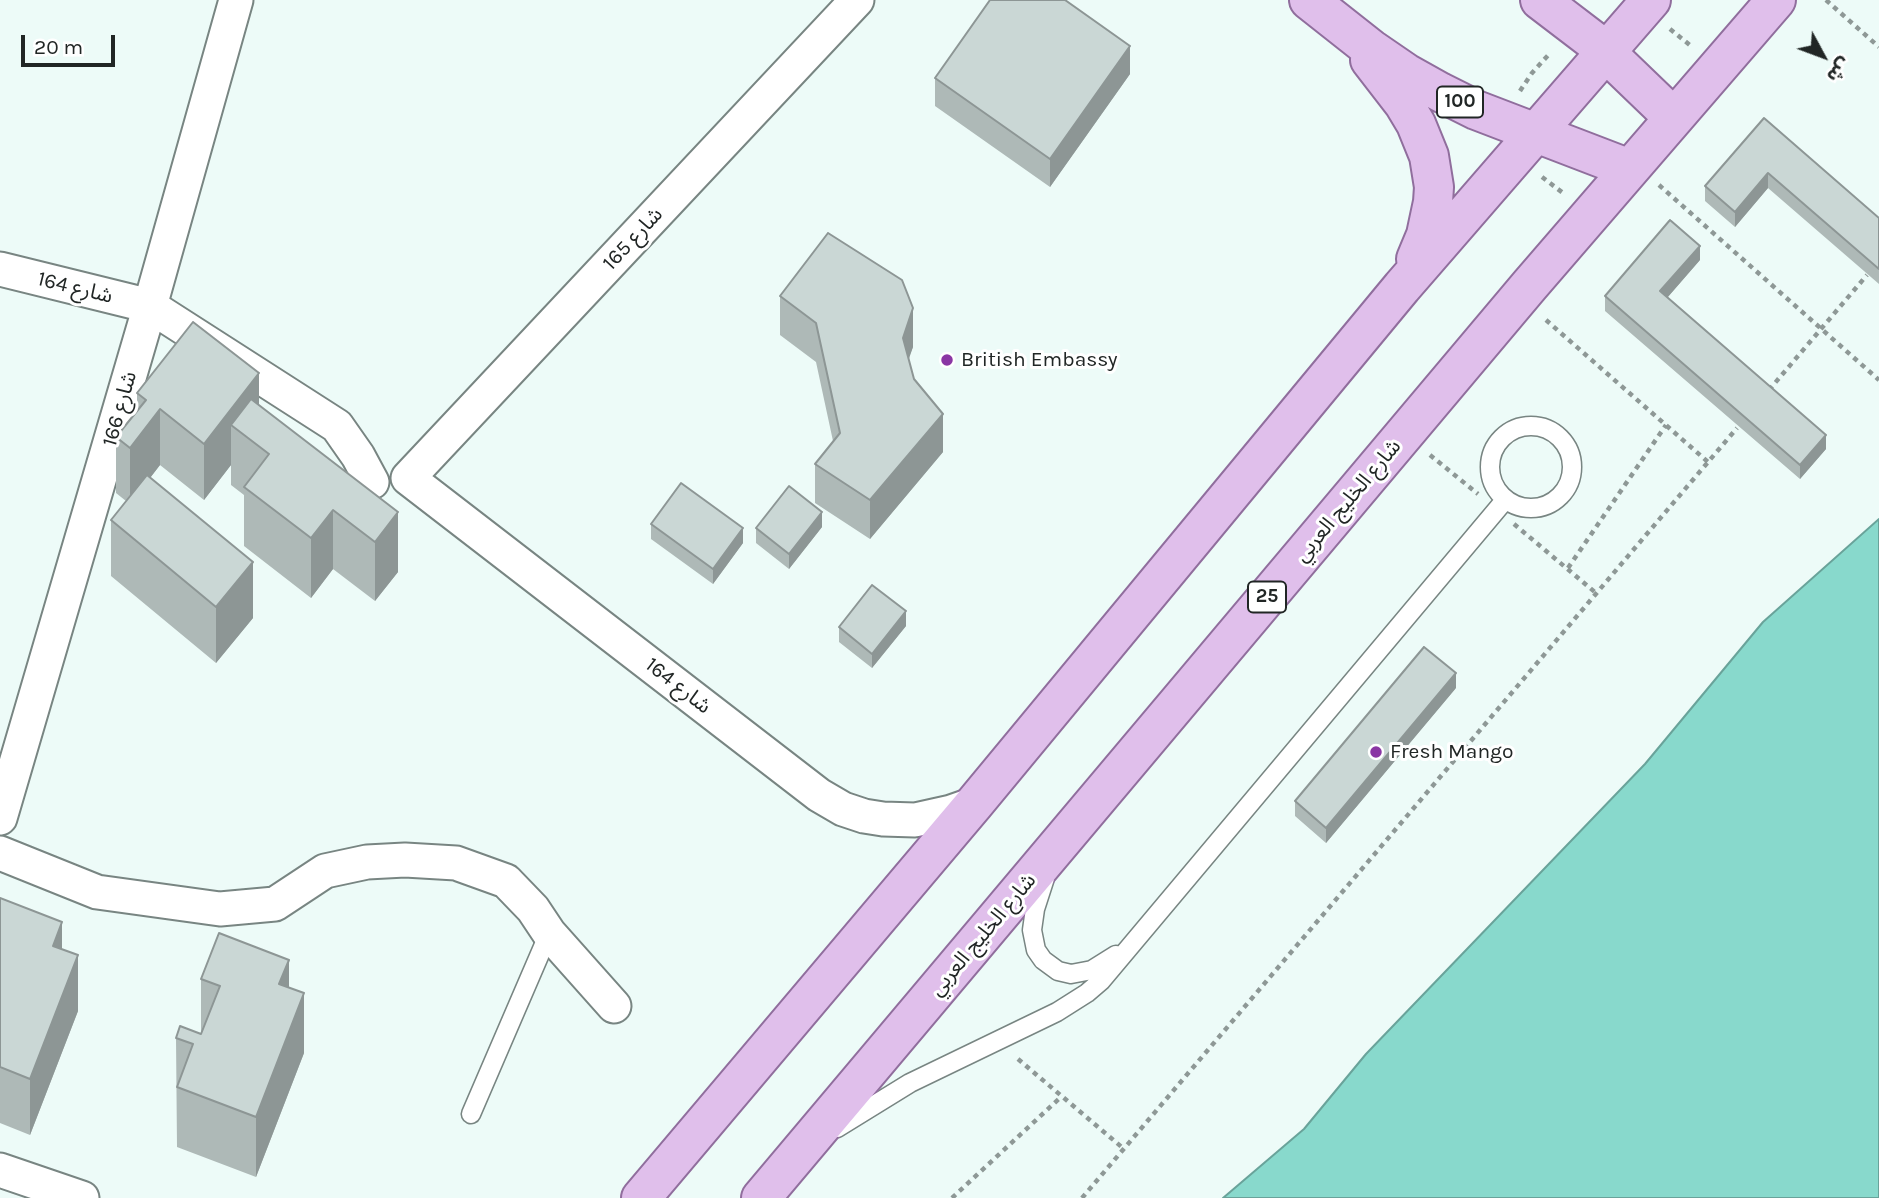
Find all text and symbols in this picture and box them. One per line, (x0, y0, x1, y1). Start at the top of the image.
scale bar (24, 21, 119, 65)
north arrow (1788, 21, 1858, 91)
text: 20 m (34, 35, 83, 59)
text: ش (1822, 53, 1856, 87)
road number: 100 (1437, 86, 1483, 118)
street label: شارع 165 (598, 202, 668, 276)
street label: شارع 164 (35, 267, 115, 309)
place label: British Embassy (961, 347, 1118, 373)
marker: British Embassy (939, 352, 955, 368)
street label: شارع 166 (97, 369, 143, 449)
street label: شارع الخليج العربي (1289, 434, 1407, 568)
road number: 25 (1248, 582, 1286, 612)
street label: شارع 164 (640, 652, 716, 720)
place label: Fresh Mango (1390, 739, 1513, 765)
marker: Fresh Mango (1368, 744, 1384, 760)
street label: شارع الخليج العربي (924, 868, 1042, 1002)

